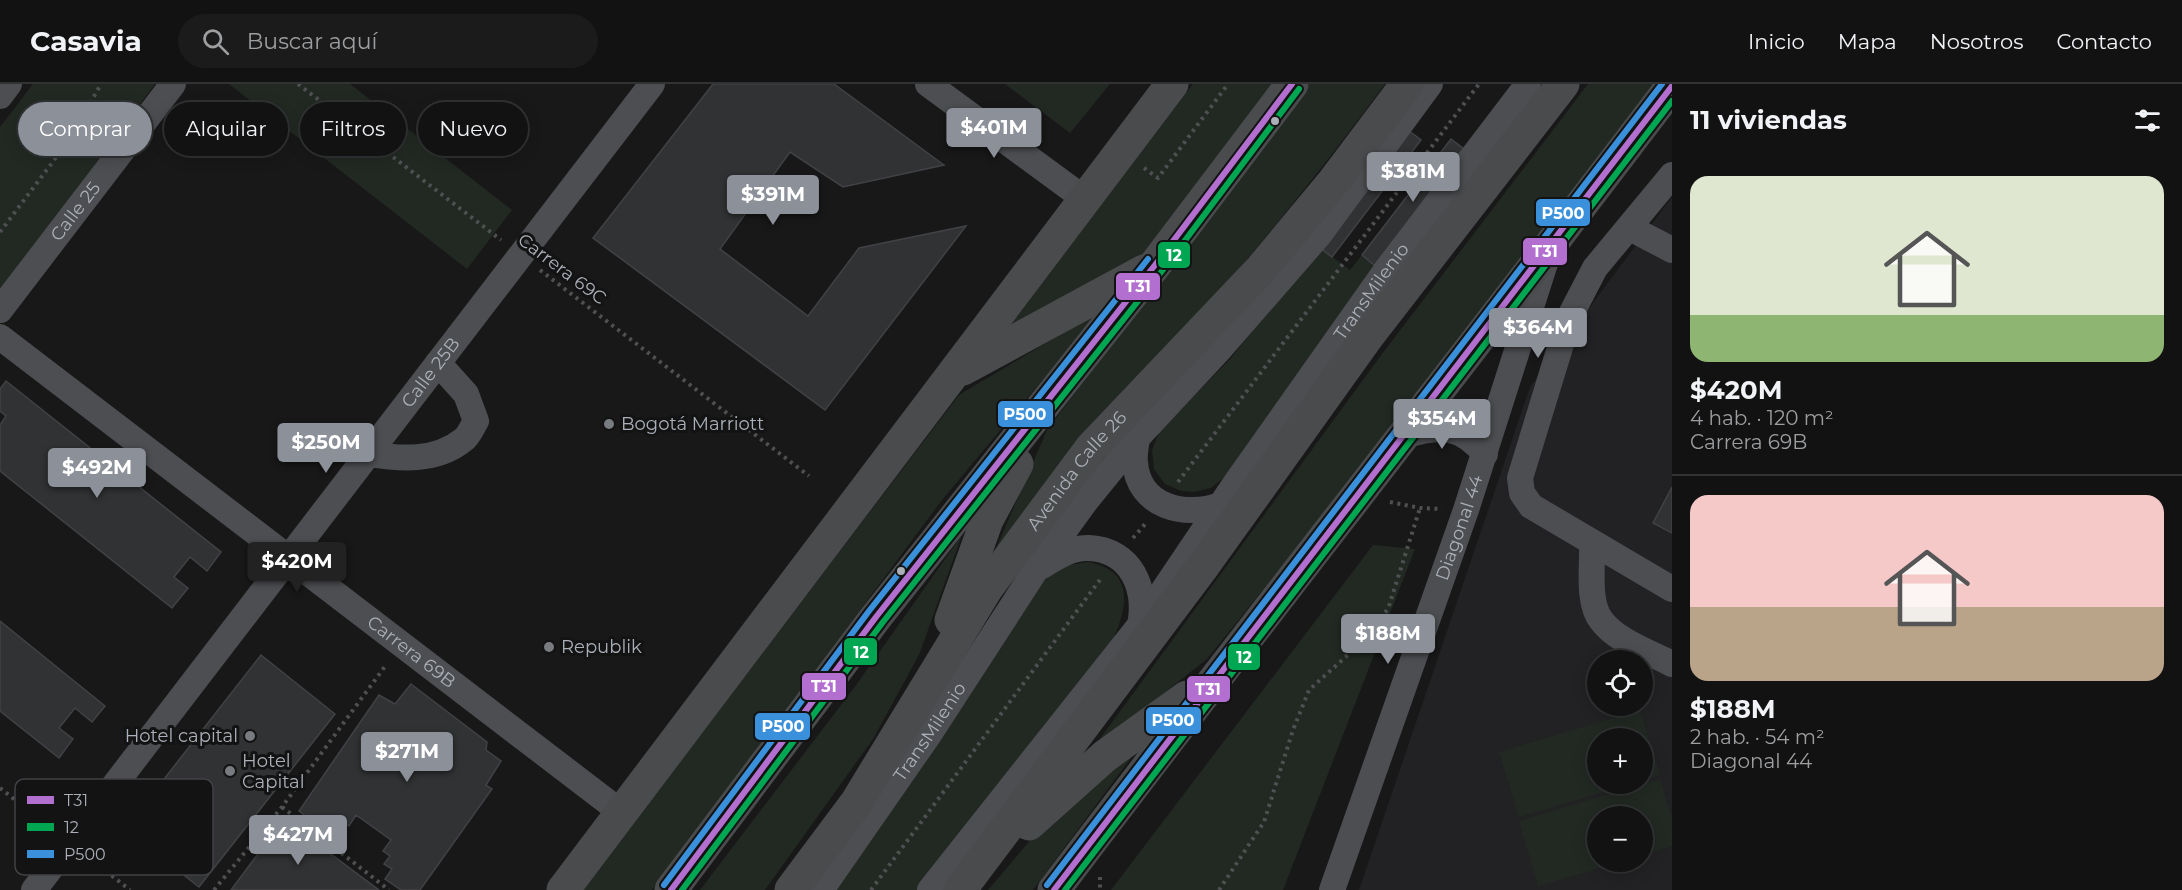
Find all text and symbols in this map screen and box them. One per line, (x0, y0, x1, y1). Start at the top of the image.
search box (178, 14, 598, 68)
text: Casavia (30, 24, 142, 58)
icon: search (199, 25, 232, 58)
text: Buscar aquí (247, 28, 377, 55)
text: Inicio (1748, 29, 1805, 54)
text: Mapa (1838, 29, 1897, 54)
text: Nosotros (1930, 29, 2023, 54)
text: Contacto (2056, 29, 2152, 54)
chip: Comprar (18, 102, 152, 156)
chip: Alquilar (164, 102, 288, 156)
chip: Filtros (300, 102, 406, 156)
chip: Nuevo (418, 102, 528, 156)
text: 11 viviendas (1690, 104, 1847, 136)
icon: filters (2131, 104, 2164, 137)
pin: $401M (952, 108, 1036, 159)
text: $401M (960, 115, 1028, 139)
unlabelled marker (1269, 115, 1281, 127)
pin: $381M (1371, 152, 1455, 203)
text: $381M (1381, 159, 1445, 183)
pin: $391M (731, 175, 815, 226)
street label: Calle 25 (46, 177, 105, 246)
text: $391M (741, 182, 805, 206)
line badge: P500 (1535, 198, 1591, 227)
text: P500 (1542, 204, 1585, 223)
icon: home (1873, 215, 1981, 323)
street label: Carrera 69C (514, 229, 611, 309)
line badge: T31 (1522, 237, 1568, 266)
street label: TransMilenio (1329, 239, 1414, 344)
line badge: 12 (1157, 241, 1191, 269)
text: T31 (1532, 242, 1558, 261)
text: 12 (1166, 246, 1182, 265)
line badge: T31 (1115, 272, 1161, 301)
text: T31 (1125, 277, 1151, 296)
pin: $364M (1496, 308, 1580, 359)
text: $364M (1503, 315, 1573, 339)
street label: Calle 25B (397, 333, 465, 412)
text: $420M (1690, 374, 1783, 406)
pin: $354M (1400, 399, 1484, 450)
line badge: P500 (997, 400, 1054, 428)
text: P500 (1004, 405, 1047, 424)
street label: Avenida Calle 26 (1022, 406, 1131, 535)
text: $354M (1407, 406, 1477, 430)
text: 4 hab. · 120 m² (1690, 406, 1834, 430)
place label: Bogotá Marriott (621, 413, 764, 435)
marker: Bogotá Marriott (602, 417, 616, 431)
pin: $250M (284, 423, 368, 474)
text: $250M (291, 430, 361, 454)
text: Carrera 69B (1690, 430, 1807, 454)
pin: $492M (55, 448, 139, 499)
text: $492M (62, 455, 132, 479)
street label: Diagonal 44 (1431, 472, 1488, 583)
icon: home (1873, 534, 1981, 642)
pin: $420M (255, 542, 339, 593)
text: $420M (261, 549, 333, 573)
unlabelled marker (895, 565, 907, 577)
street label: Carrera 69B (363, 611, 460, 693)
pin: $188M (1346, 614, 1430, 665)
text: $188M (1355, 621, 1421, 645)
place label: Republik (561, 636, 642, 658)
line badge: 12 (843, 637, 878, 666)
marker: Republik (542, 640, 556, 654)
text: 12 (853, 643, 869, 662)
line badge: 12 (1227, 643, 1261, 671)
text: 12 (1236, 648, 1252, 667)
map controls (1587, 650, 1653, 872)
button: locate (1587, 650, 1653, 716)
line badge: T31 (801, 672, 847, 701)
line badge: T31 (1186, 675, 1231, 703)
text: T31 (811, 677, 837, 696)
street label: TransMilenio (889, 678, 971, 785)
text: T31 (1195, 680, 1221, 699)
text: $188M (1690, 693, 1776, 725)
line badge: P500 (1145, 706, 1202, 735)
text: P500 (1152, 711, 1195, 730)
line badge: P500 (754, 712, 811, 741)
text: P500 (762, 717, 805, 736)
place label: Hotel capital (125, 725, 238, 747)
text: 2 hab. · 54 m² (1690, 725, 1825, 749)
button: + (1587, 728, 1653, 794)
marker: Hotel capital (243, 729, 257, 743)
pin: $271M (365, 732, 449, 783)
text: $271M (375, 739, 439, 763)
text: Diagonal 44 (1690, 749, 1812, 773)
place label: Hotel Capital (242, 750, 305, 793)
marker: Hotel Capital (223, 764, 237, 778)
legend (15, 779, 213, 875)
text: T31 (64, 791, 88, 810)
button: − (1587, 806, 1653, 872)
pin: $427M (256, 815, 340, 866)
text: 12 (64, 818, 79, 837)
text: $427M (263, 822, 333, 846)
text: P500 (64, 845, 106, 864)

